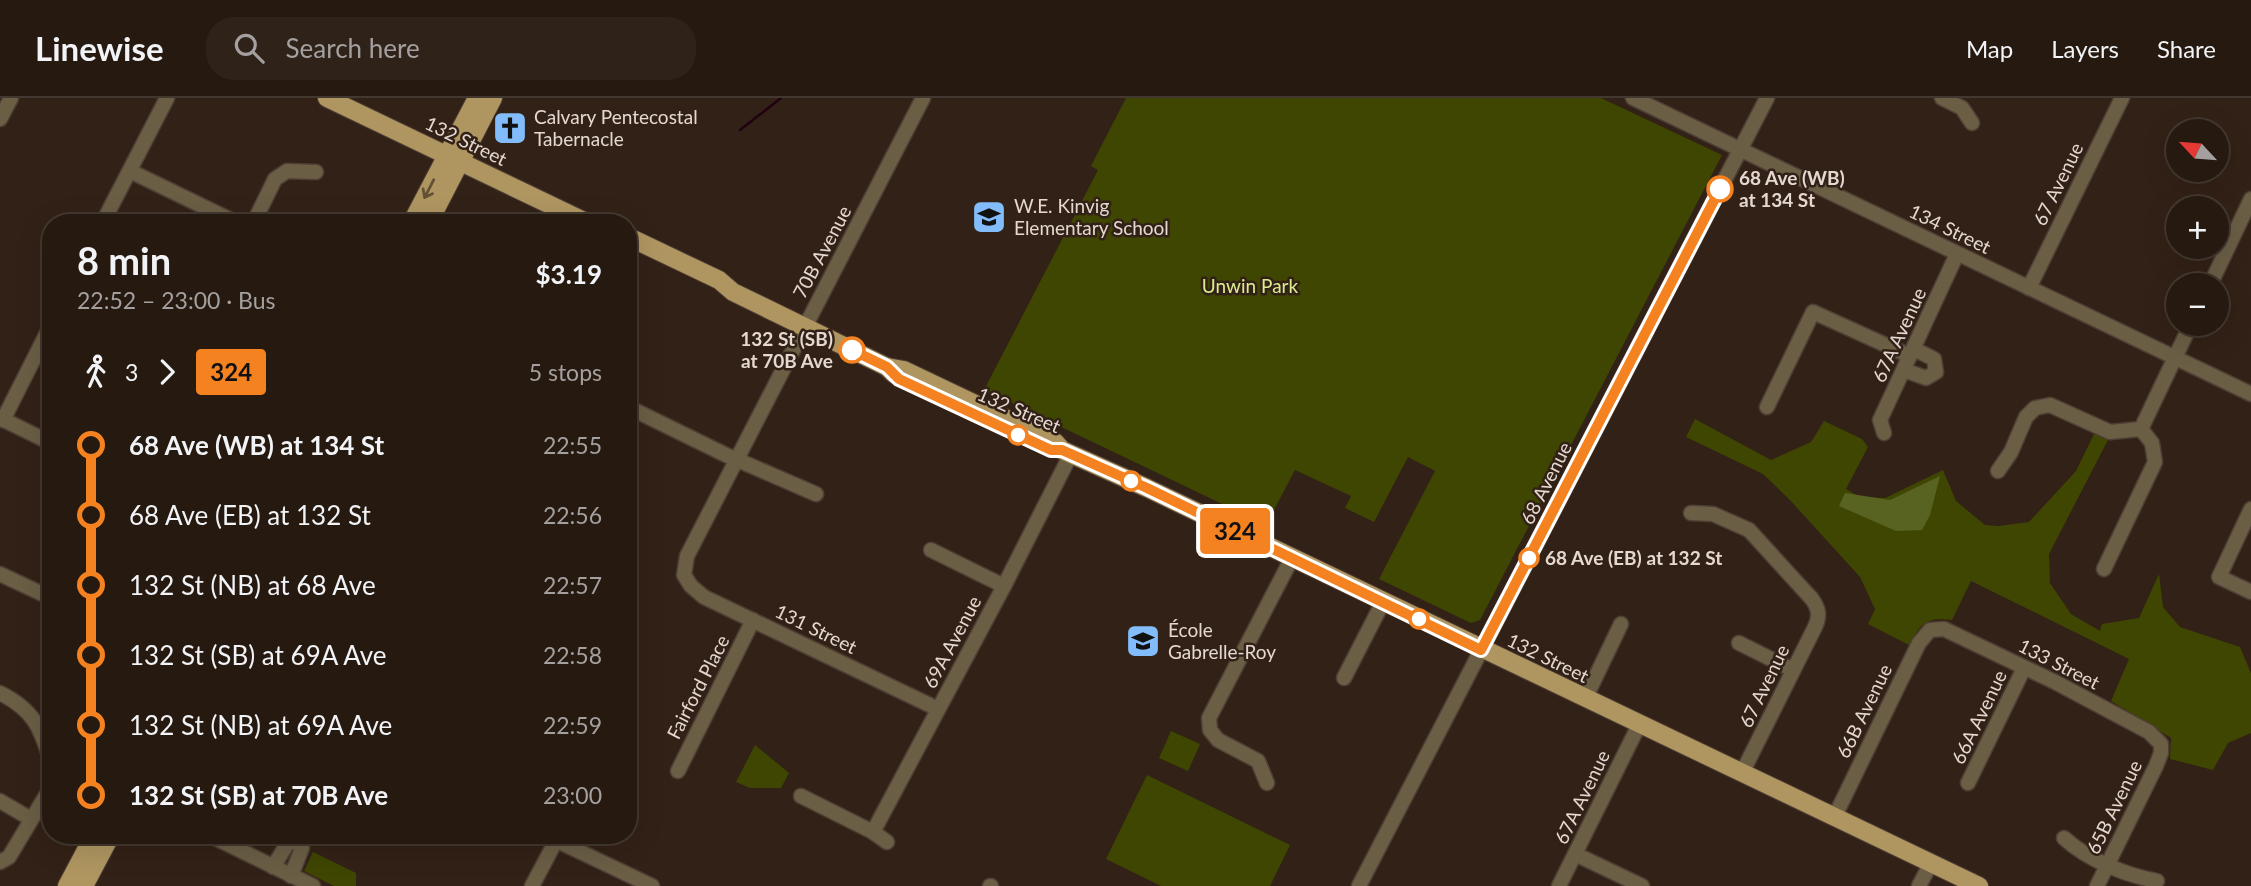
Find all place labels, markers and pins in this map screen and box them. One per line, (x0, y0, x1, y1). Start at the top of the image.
place label: Calvary Pentecostal Tabernacle (534, 105, 698, 150)
church icon: Calvary Pentecostal Tabernacle (491, 109, 529, 147)
place label: 68 Ave (WB) at 134 St (1739, 166, 1845, 211)
marker: 68 Ave (WB) at 134 St (1707, 176, 1733, 202)
place label: W.E. Kinvig Elementary School (1014, 194, 1169, 239)
school or university icon: W.E. Kinvig Elementary School (970, 198, 1008, 236)
place label: 132 St (SB) at 70B Ave (740, 327, 833, 372)
marker: 132 St (SB) at 70B Ave (839, 337, 865, 363)
unlabelled marker (1008, 425, 1028, 445)
unlabelled marker (1121, 471, 1141, 491)
place label: 68 Ave (EB) at 132 St (1545, 546, 1722, 569)
marker: 68 Ave (EB) at 132 St (1519, 548, 1539, 568)
unlabelled marker (1409, 609, 1429, 629)
place label: École Gabrelle-Roy (1168, 618, 1276, 663)
school or university icon: École Gabrelle-Roy (1124, 622, 1162, 660)

